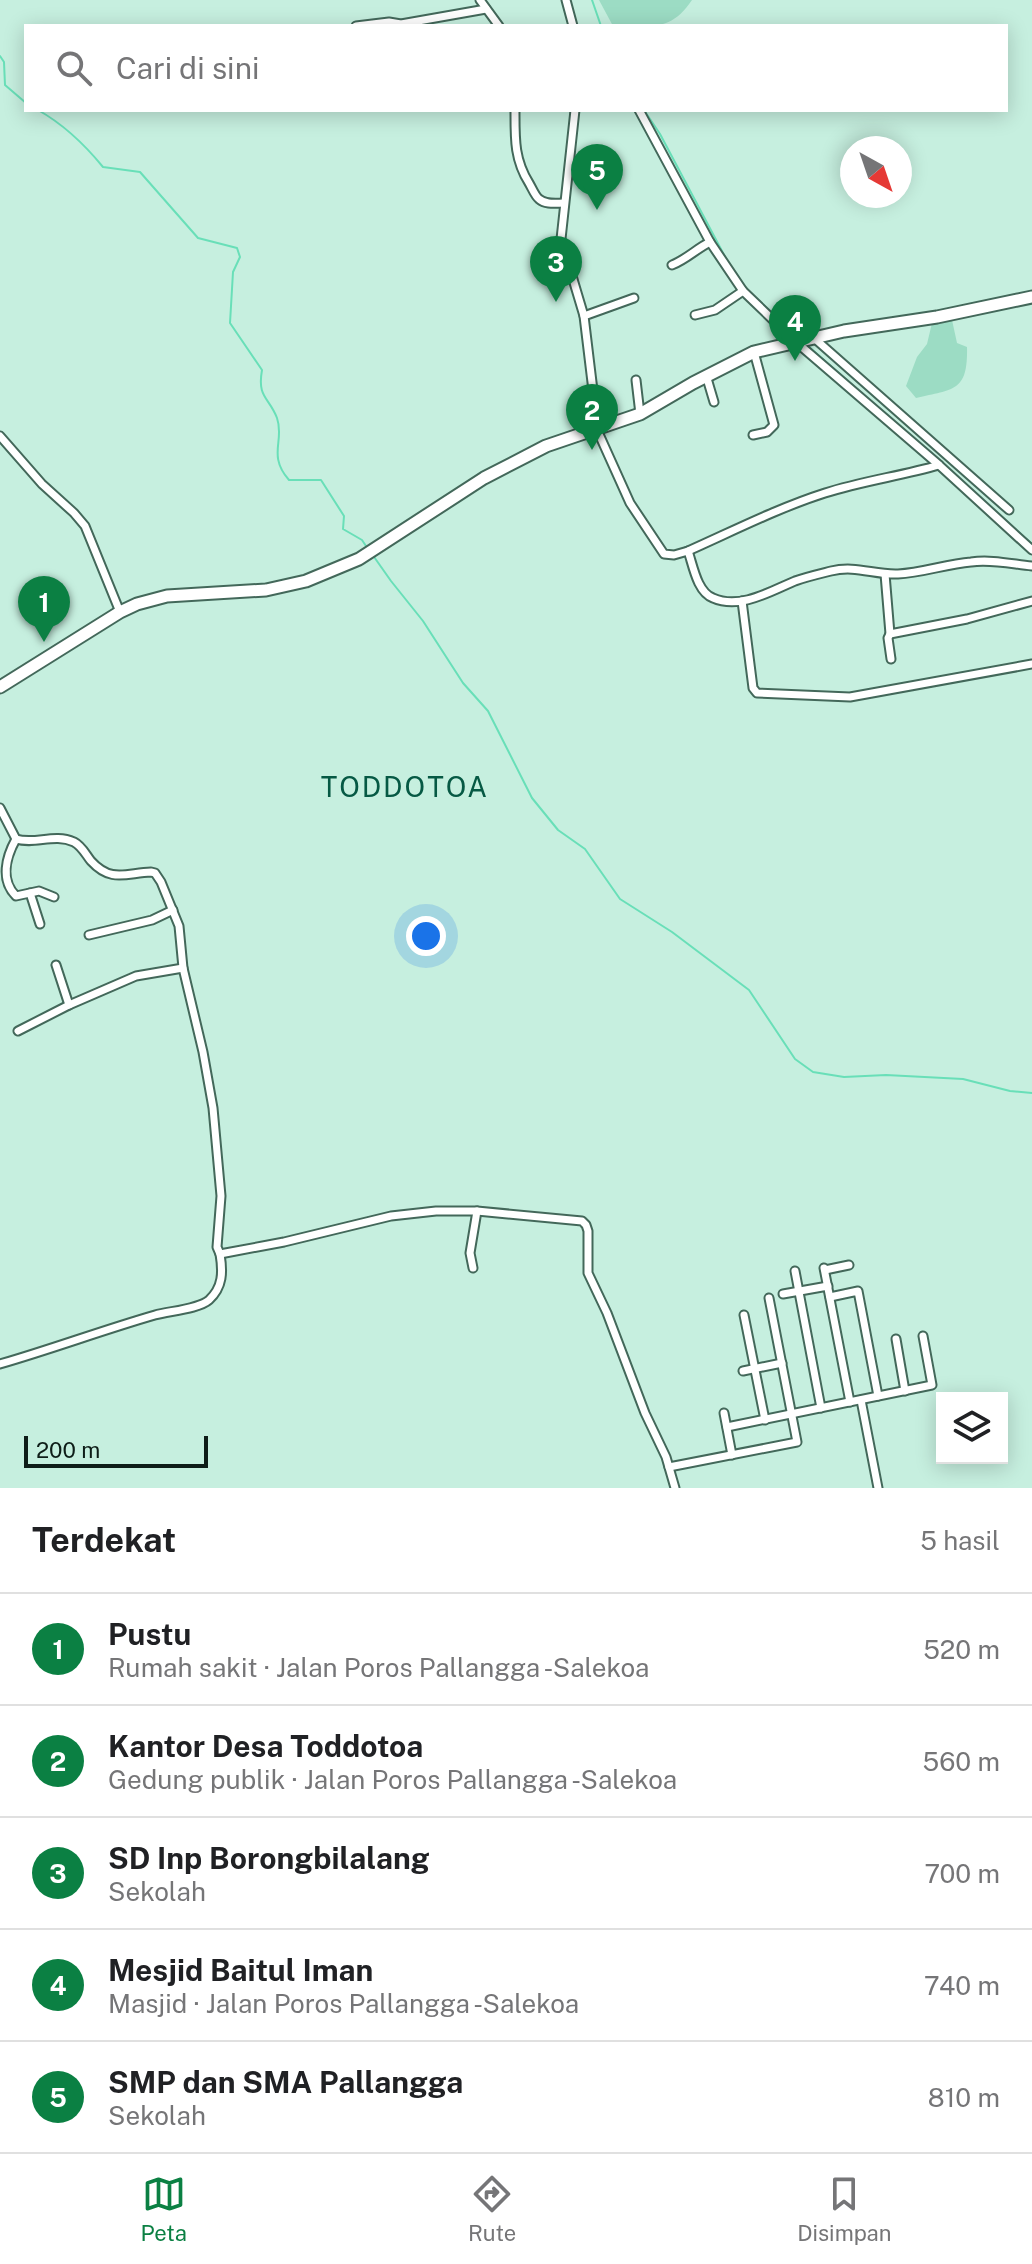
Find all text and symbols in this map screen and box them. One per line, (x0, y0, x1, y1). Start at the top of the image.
search box (24, 24, 1008, 112)
icon: search (52, 46, 96, 90)
text: Cari di sini (116, 50, 259, 86)
north arrow (840, 136, 912, 208)
pin: 5 (571, 144, 623, 210)
pin: 3 (530, 236, 582, 302)
pin: 4 (769, 295, 821, 361)
pin: 2 (566, 384, 618, 450)
pin: 1 (18, 576, 70, 642)
district label: TODDOTOA (321, 770, 489, 803)
your location (406, 916, 446, 956)
map controls (936, 1392, 1008, 1464)
button: layers (936, 1392, 1008, 1464)
scale bar (24, 1432, 208, 1468)
text: 200 m (36, 1437, 100, 1463)
text: Terdekat (32, 1520, 176, 1560)
text: 5 hasil (920, 1525, 1000, 1556)
text: Pustu (108, 1616, 191, 1652)
text: 1 (52, 1634, 64, 1665)
text: 520 m (923, 1634, 1000, 1665)
text: Rumah sakit · Jalan Poros Pallangga -Salekoa (108, 1652, 649, 1683)
text: Kantor Desa Toddotoa (108, 1728, 423, 1764)
text: 2 (50, 1746, 66, 1777)
text: 560 m (923, 1746, 1000, 1777)
text: Gedung publik · Jalan Poros Pallangga -Salekoa (108, 1764, 677, 1795)
text: SD Inp Borongbilalang (108, 1840, 430, 1876)
text: 3 (49, 1858, 67, 1889)
text: 700 m (924, 1858, 1000, 1889)
text: Sekolah (108, 1876, 206, 1907)
text: Mesjid Baitul Iman (108, 1952, 373, 1988)
text: 4 (49, 1970, 67, 2001)
text: 740 m (924, 1970, 1000, 2001)
text: Masjid · Jalan Poros Pallangga -Salekoa (108, 1988, 579, 2019)
text: SMP dan SMA Pallangga (108, 2064, 463, 2100)
text: 5 (49, 2082, 67, 2113)
text: 810 m (928, 2082, 1000, 2113)
text: Sekolah (108, 2100, 206, 2131)
tab: Peta (141, 2172, 187, 2246)
tab: Rute (468, 2172, 516, 2246)
tab: Disimpan (797, 2172, 891, 2246)

